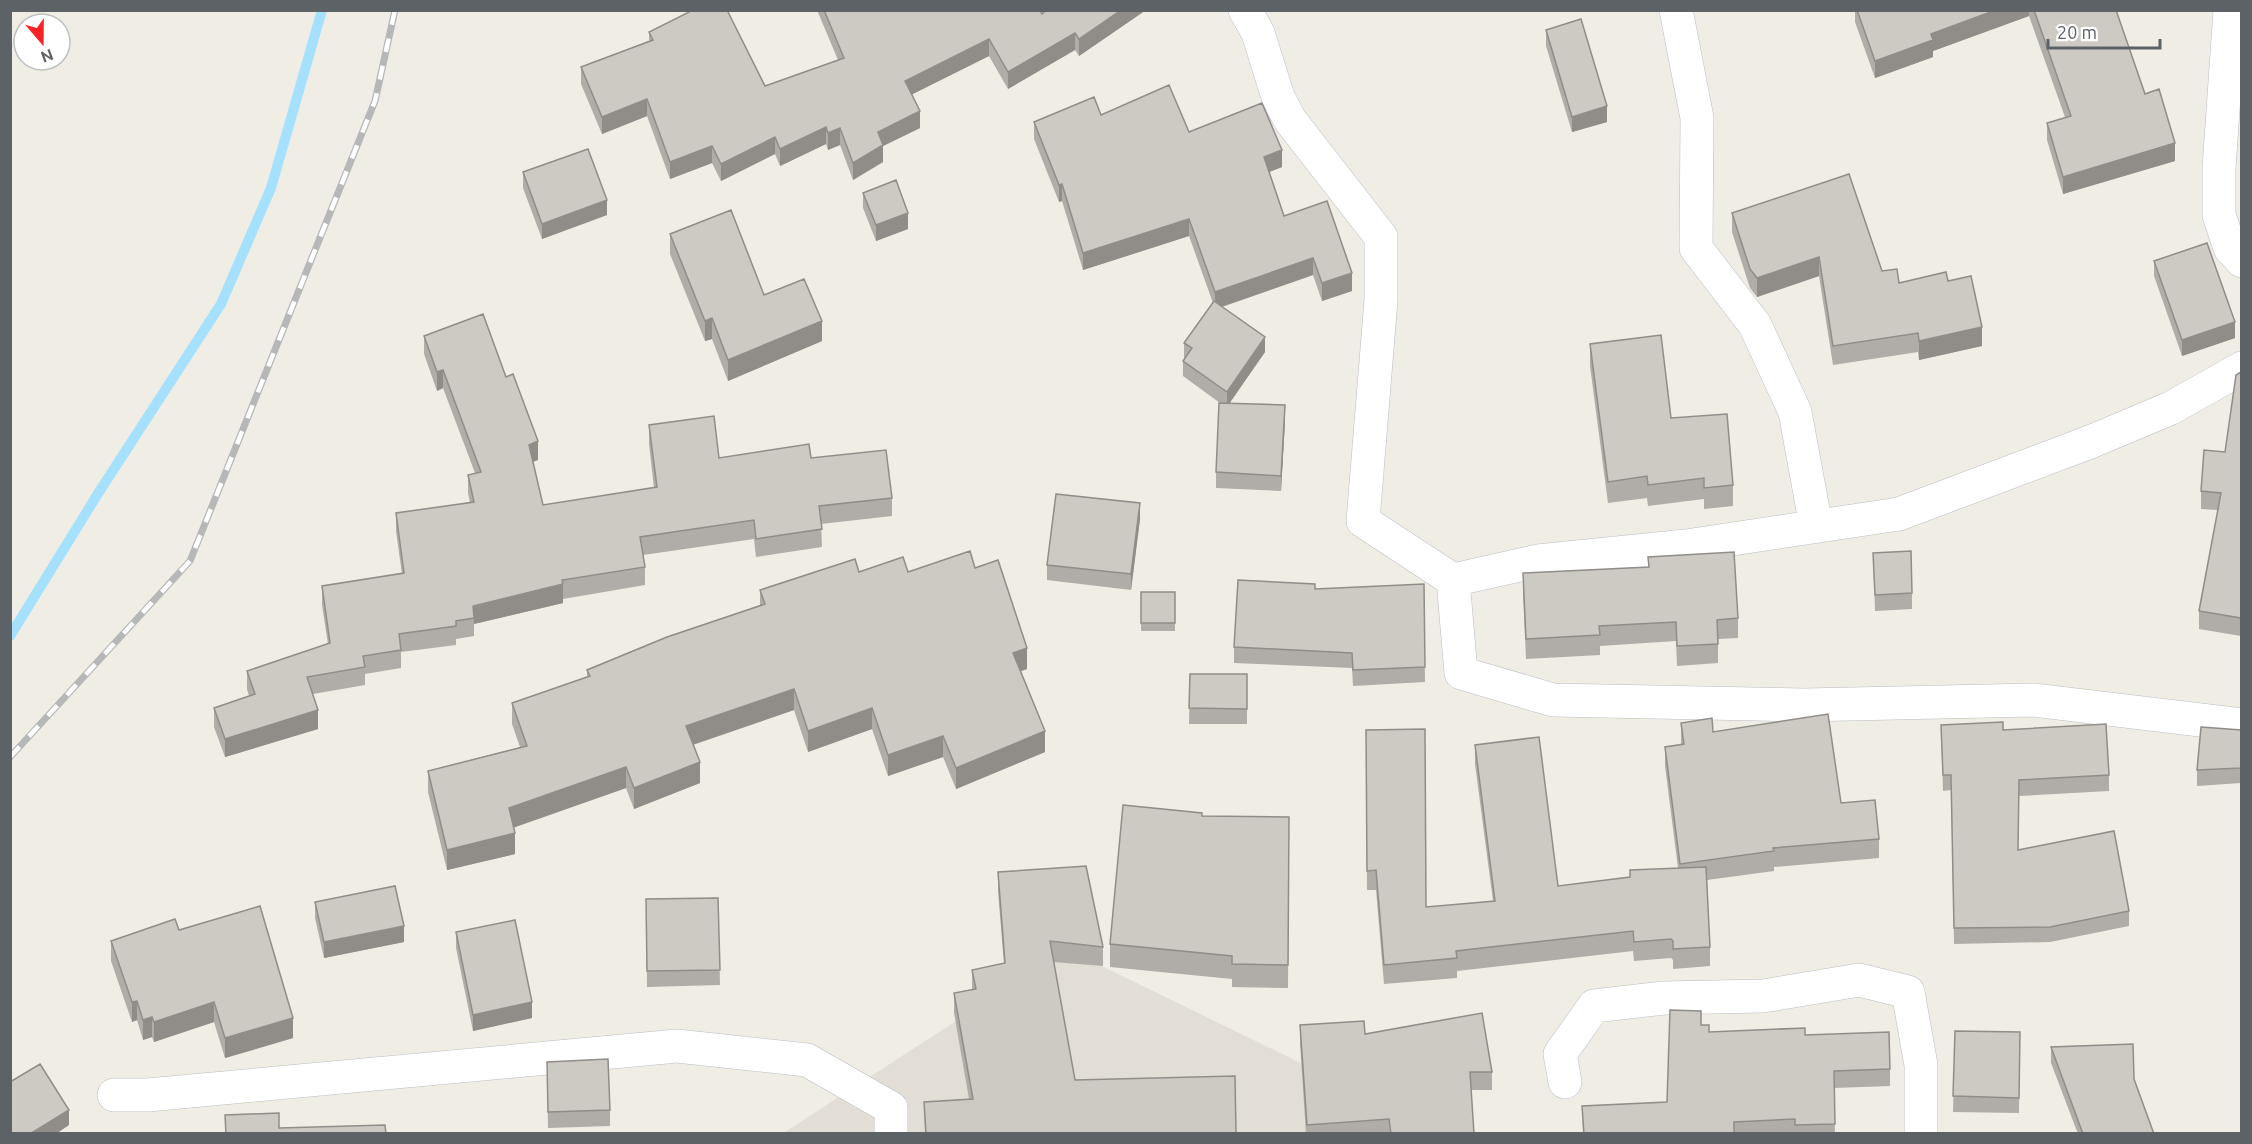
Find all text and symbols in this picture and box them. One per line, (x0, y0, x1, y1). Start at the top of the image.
north arrow (12, 12, 72, 72)
scale bar (2048, 12, 2160, 50)
text: 20 m (2057, 22, 2097, 42)
text: N (38, 46, 56, 67)

